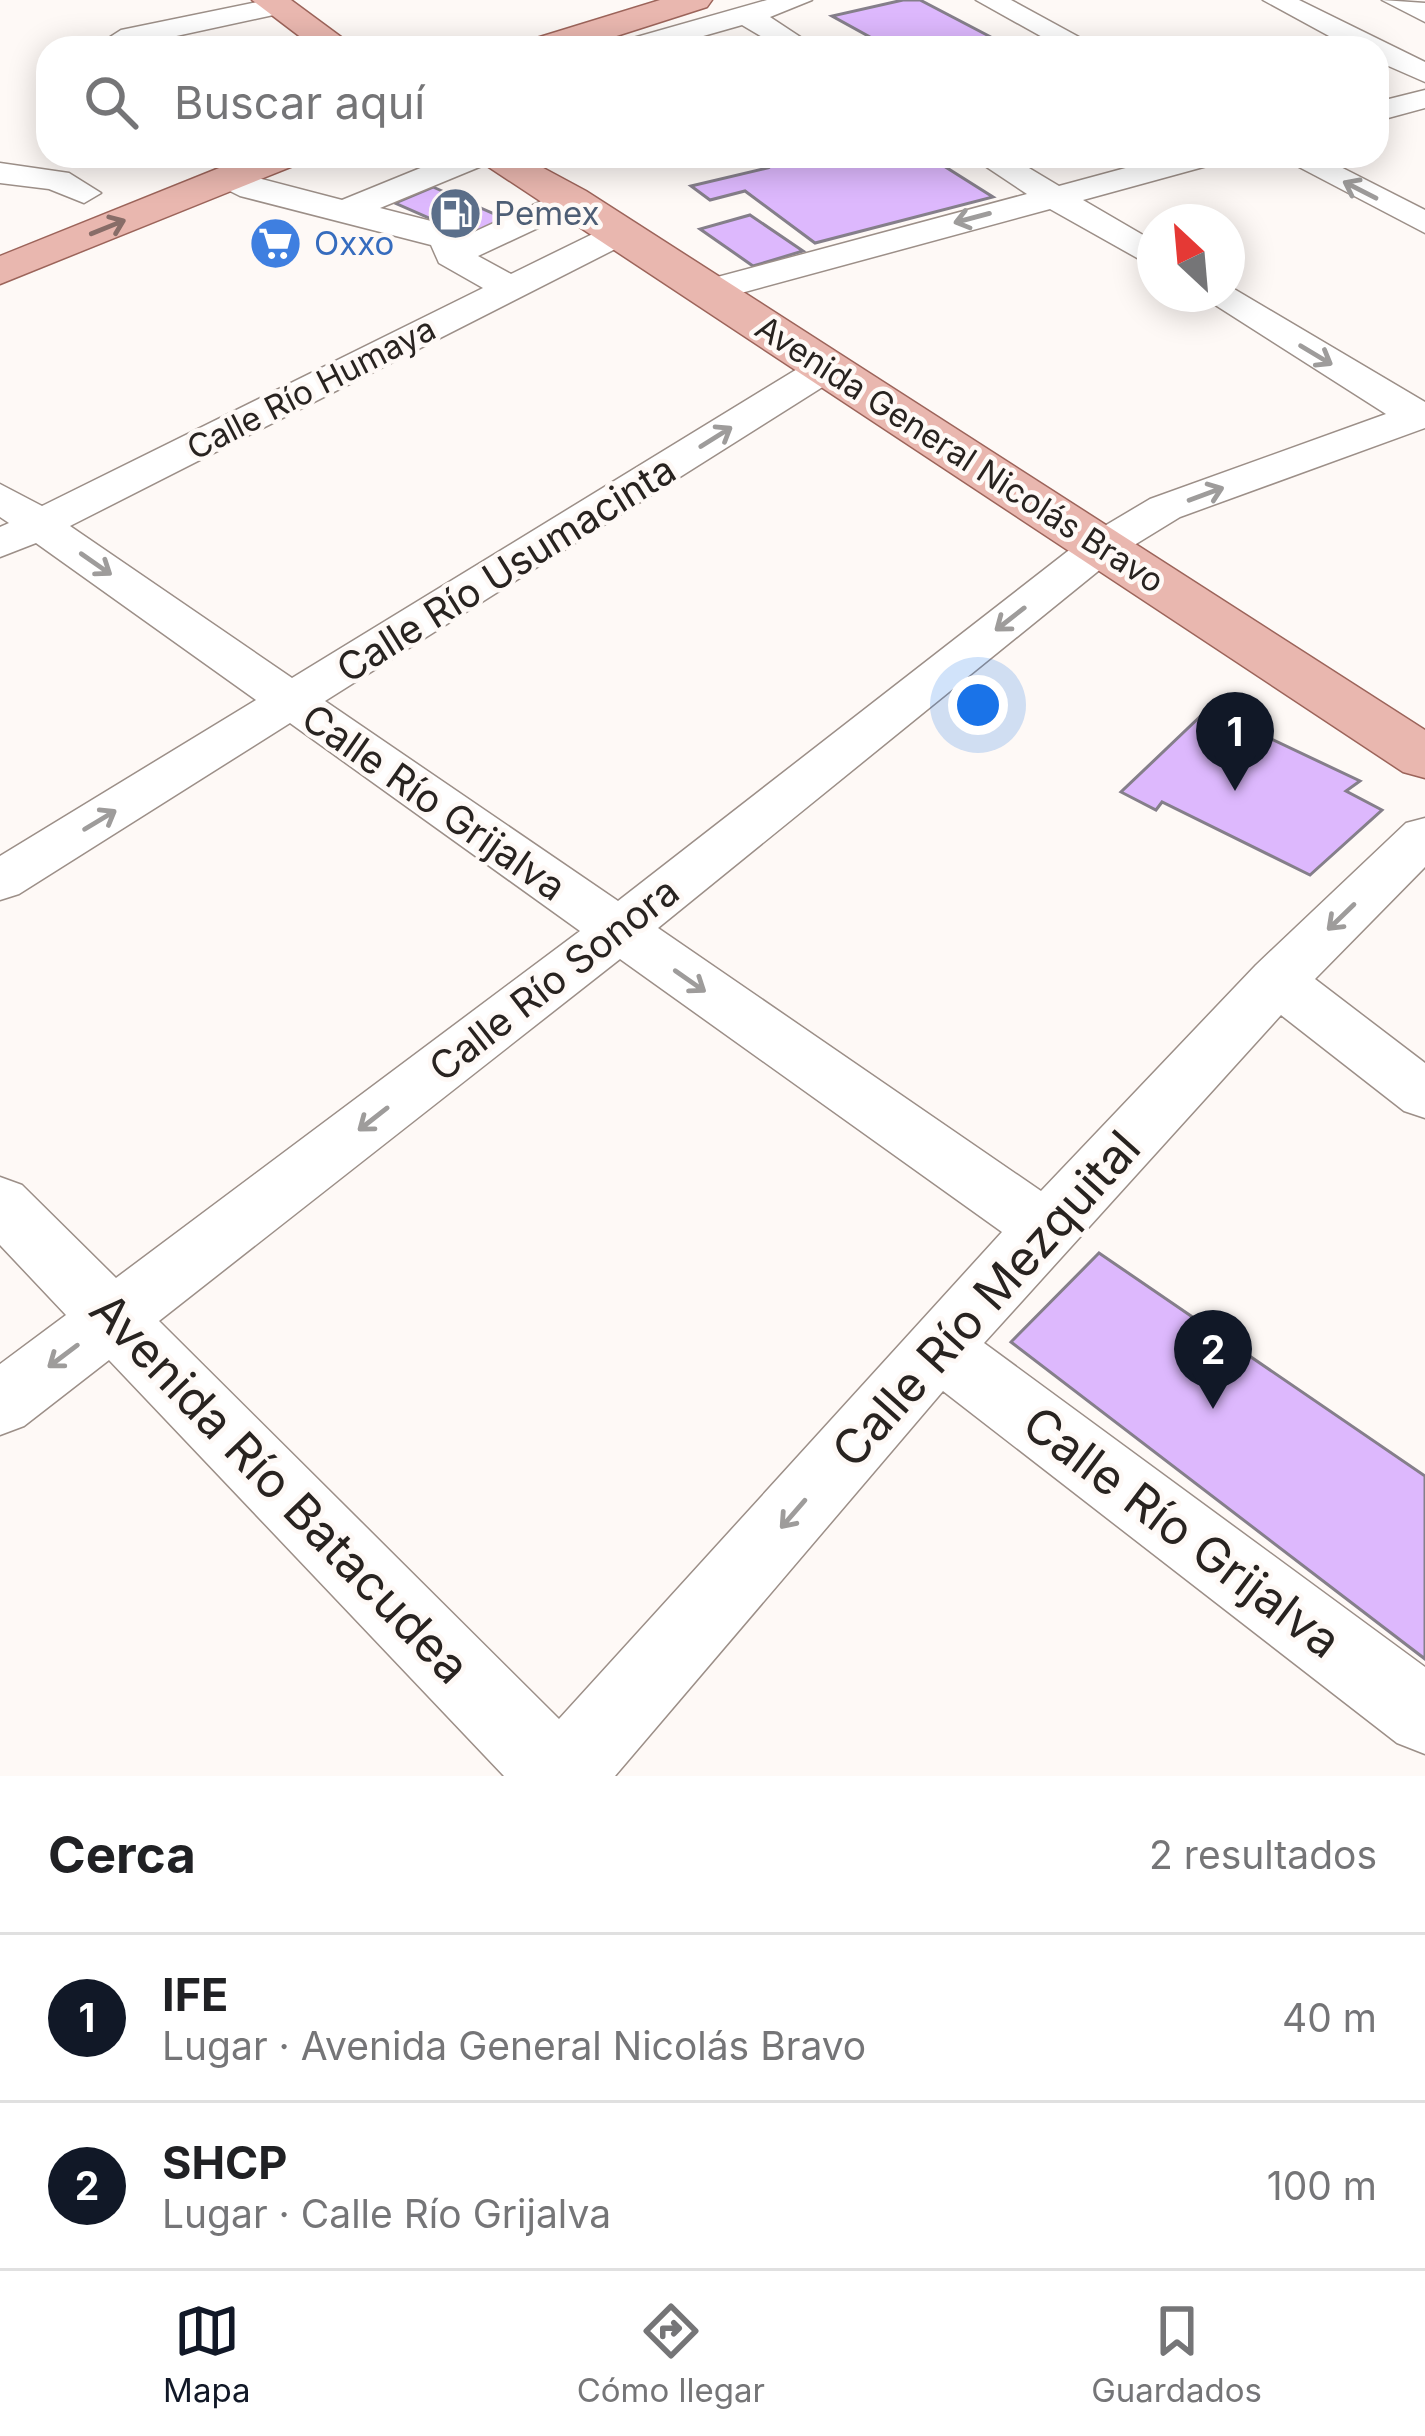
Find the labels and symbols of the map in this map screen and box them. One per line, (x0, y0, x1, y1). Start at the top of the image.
one-way arrow (1342, 177, 1378, 200)
fuel station icon: Pemex (427, 185, 483, 241)
place label: Pemex (494, 193, 600, 233)
north arrow (1137, 204, 1245, 312)
one-way arrow (954, 208, 992, 230)
one-way arrow (89, 215, 126, 236)
supermarket icon: Oxxo (247, 215, 303, 271)
place label: Oxxo (314, 223, 394, 263)
street label: Avenida General Nicolás Bravo (748, 307, 1172, 601)
street label: Calle Río Humaya (180, 308, 442, 468)
one-way arrow (1298, 343, 1333, 367)
one-way arrow (698, 425, 732, 449)
street label: Calle Río Usumacinta (328, 445, 684, 692)
one-way arrow (1187, 481, 1224, 503)
one-way arrow (78, 551, 112, 576)
one-way arrow (995, 605, 1027, 632)
your location (948, 675, 1008, 735)
pin: 1 (1196, 692, 1274, 791)
street label: Calle Río Grijalva (294, 693, 575, 910)
one-way arrow (82, 808, 116, 832)
street label: Calle Río Sonora (420, 867, 688, 1090)
one-way arrow (1326, 903, 1356, 931)
one-way arrow (673, 968, 706, 993)
one-way arrow (357, 1105, 390, 1131)
street label: Calle Río Mezquital (819, 1118, 1152, 1479)
street label: Avenida Río Batacudea (78, 1280, 482, 1695)
pin: 2 (1174, 1310, 1252, 1409)
one-way arrow (48, 1342, 80, 1369)
street label: Calle Río Grijalva (1012, 1393, 1353, 1670)
one-way arrow (780, 1498, 807, 1529)

